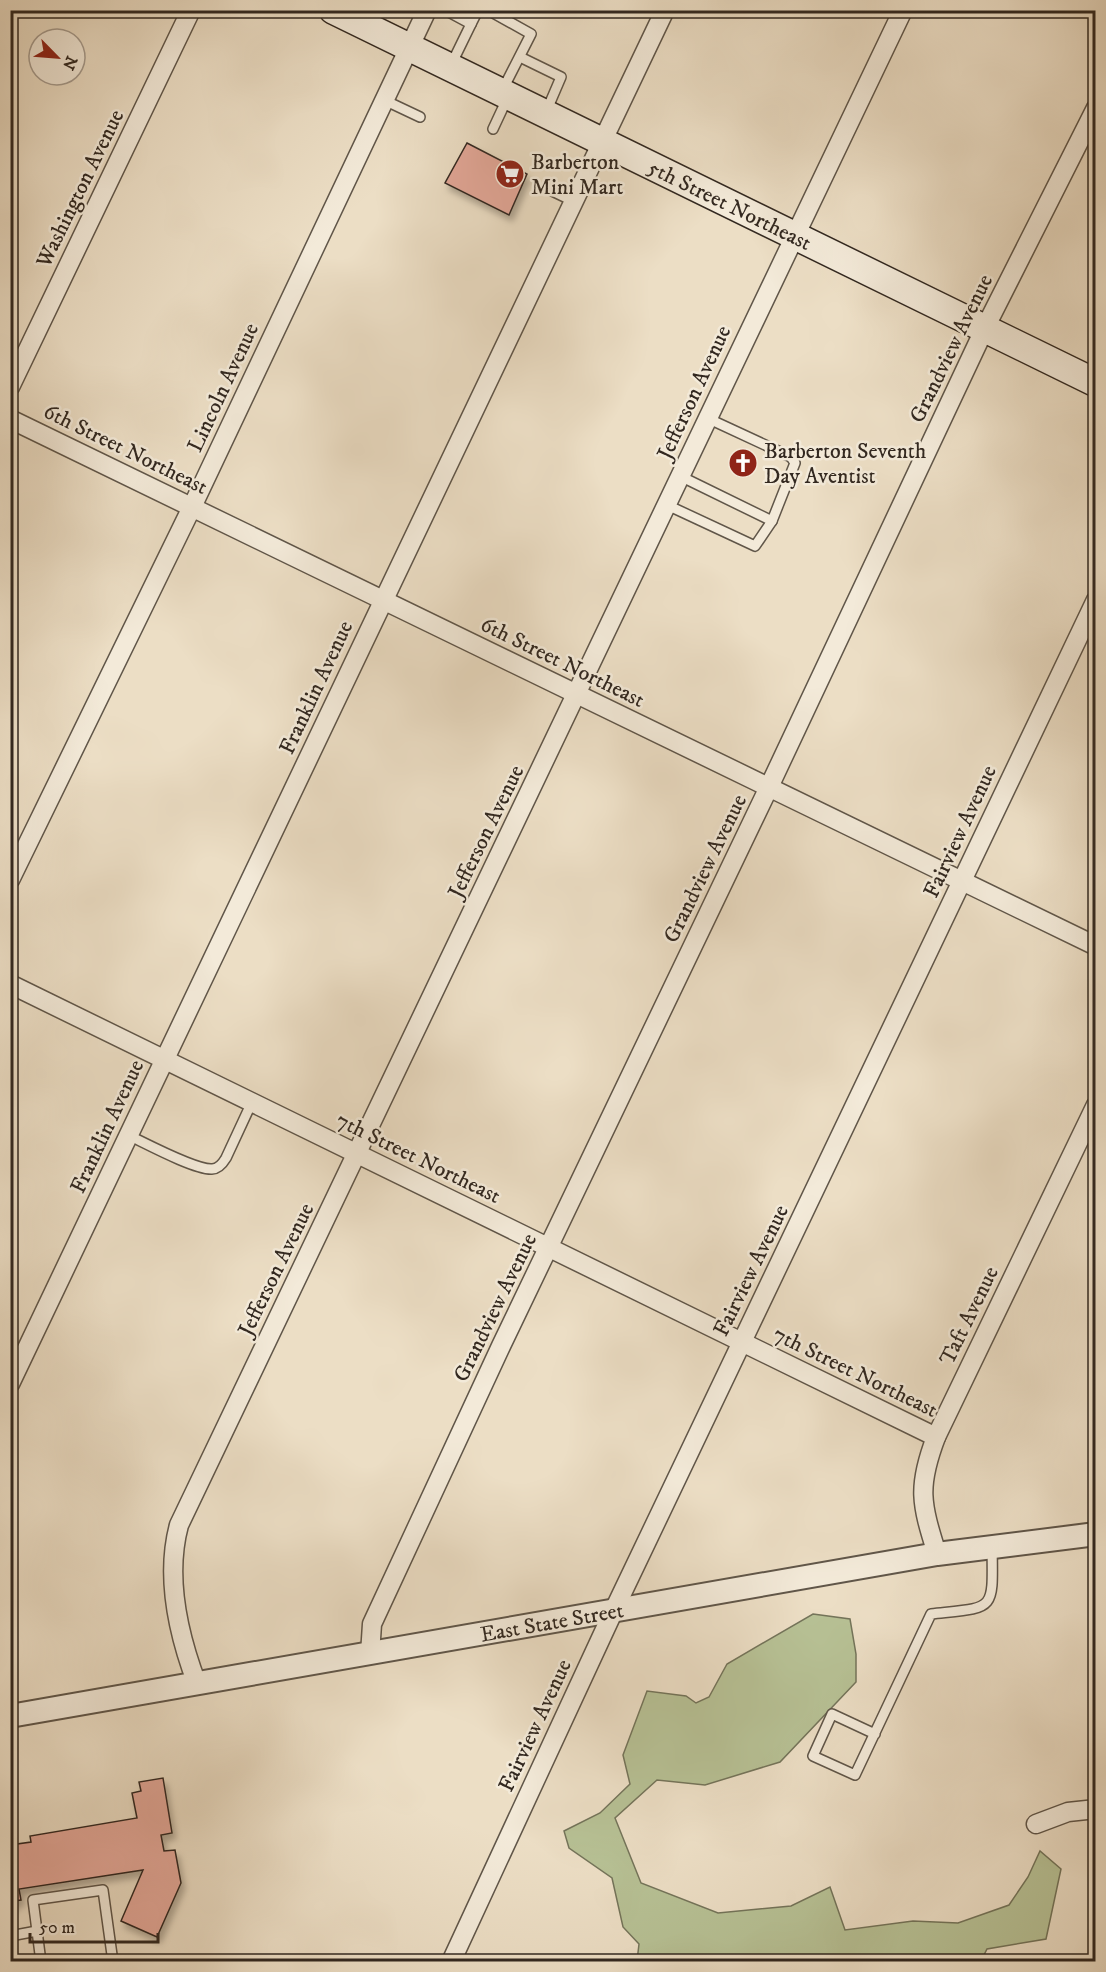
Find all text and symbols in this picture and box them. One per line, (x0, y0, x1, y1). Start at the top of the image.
north arrow (27, 27, 87, 87)
text: N (58, 53, 82, 73)
street label: Washington Avenue (30, 105, 130, 273)
place label: Barberton Mini Mart (531, 149, 623, 201)
street label: 5th Street Northeast (643, 154, 816, 257)
supermarket icon: Barberton Mini Mart (494, 158, 526, 190)
street label: Grandview Avenue (904, 270, 999, 427)
street label: Lincoln Avenue (182, 319, 265, 456)
street label: Jefferson Avenue (651, 321, 737, 466)
street label: 6th Street Northeast (39, 398, 212, 501)
place label: Barberton Seventh Day Aventist (764, 438, 927, 490)
church icon: Barberton Seventh Day Aventist (727, 447, 759, 479)
street label: 6th Street Northeast (476, 611, 649, 714)
street label: Franklin Avenue (274, 617, 359, 759)
street label: Jefferson Avenue (442, 761, 530, 904)
street label: Fairview Avenue (918, 761, 1003, 902)
street label: Grandview Avenue (658, 790, 753, 947)
street label: Franklin Avenue (65, 1056, 150, 1198)
street label: 7th Street Northeast (332, 1107, 505, 1210)
street label: Jefferson Avenue (232, 1199, 320, 1342)
street label: Fairview Avenue (708, 1200, 795, 1341)
street label: Grandview Avenue (448, 1229, 543, 1386)
street label: Taft Avenue (934, 1262, 1005, 1369)
street label: 7th Street Northeast (769, 1321, 942, 1424)
street label: East State Street (478, 1597, 626, 1649)
street label: Fairview Avenue (493, 1655, 578, 1796)
scale bar (30, 1906, 158, 1944)
text: 50 m (39, 1917, 75, 1939)

